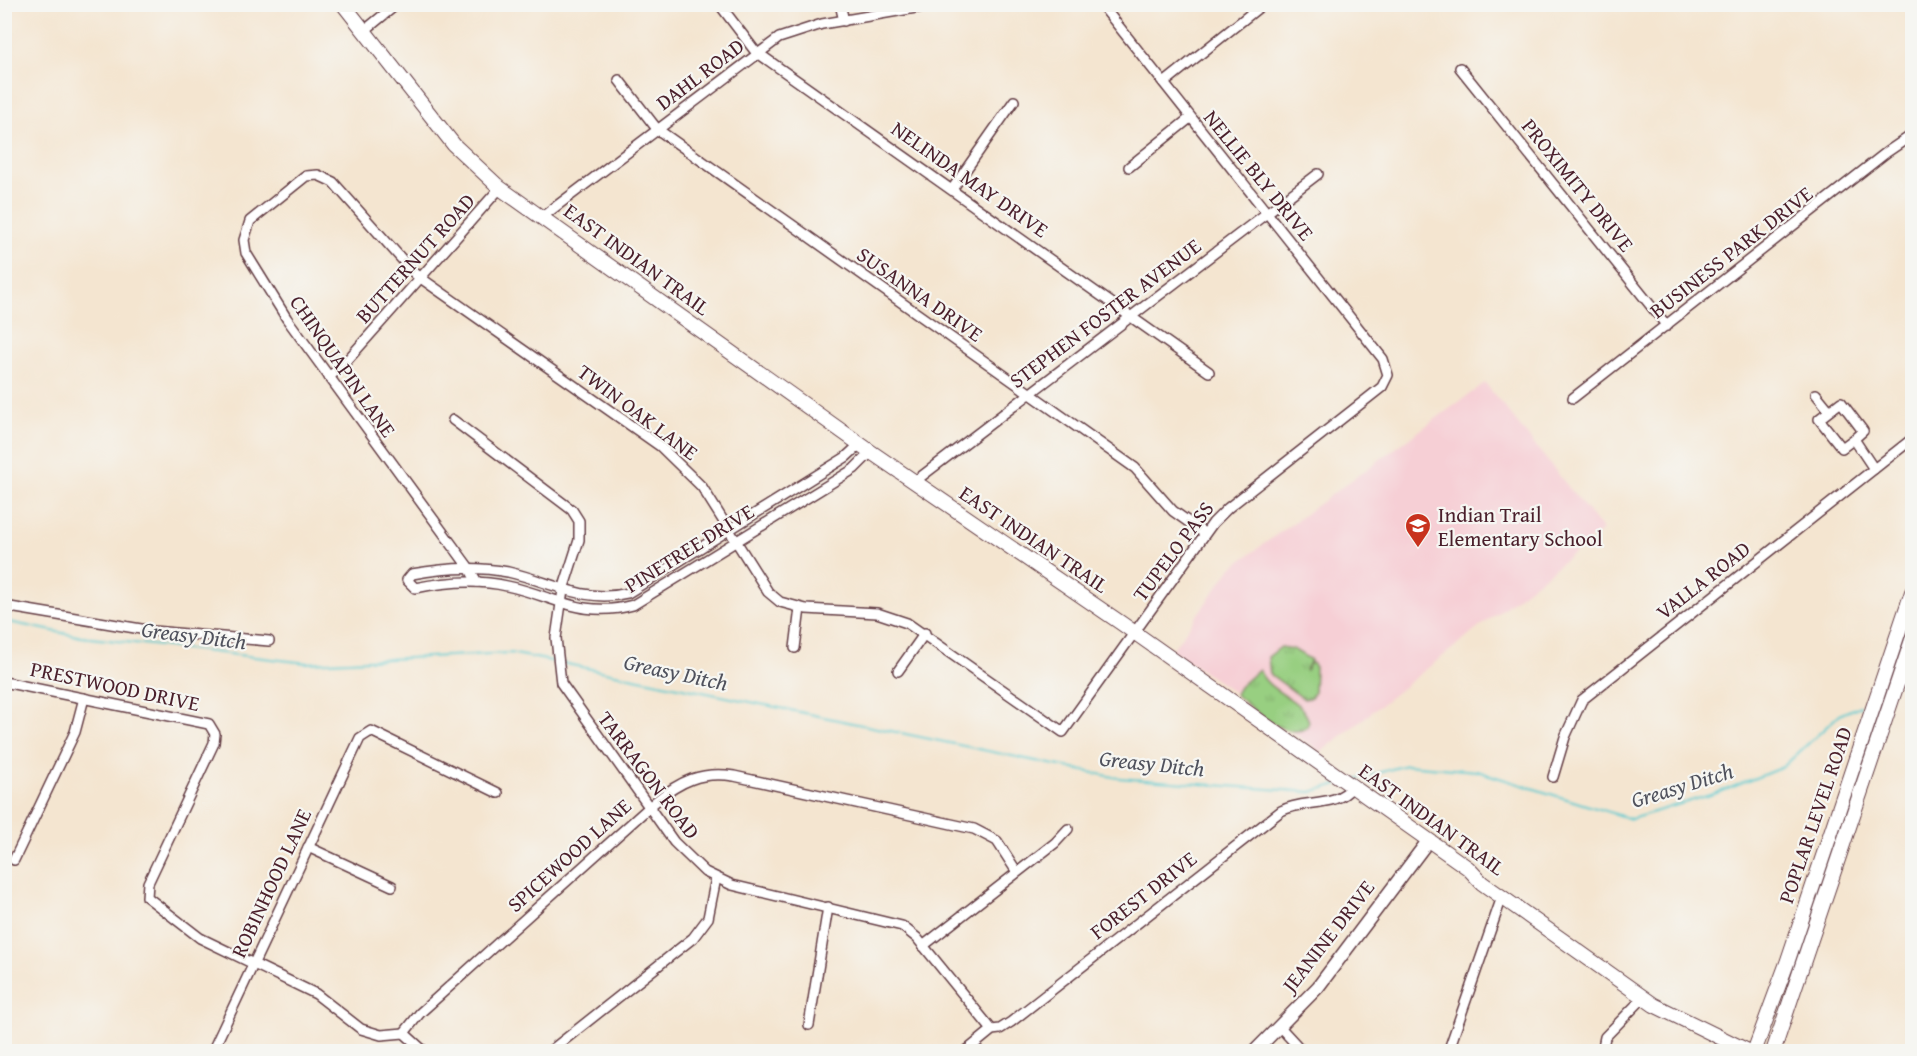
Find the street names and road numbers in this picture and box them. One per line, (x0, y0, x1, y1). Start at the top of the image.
street label: DAHL ROAD (649, 31, 751, 117)
street label: NELLIE BLY DRIVE (1197, 103, 1322, 247)
street label: PROXIMITY DRIVE (1515, 112, 1642, 259)
street label: NELINDA MAY DRIVE (885, 113, 1055, 245)
street label: BUSINESS PARK DRIVE (1643, 178, 1819, 326)
street label: BUTTERNUT ROAD (348, 186, 482, 330)
street label: EAST INDIAN TRAIL (558, 195, 716, 323)
street label: STEPHEN FOSTER AVENUE (1003, 230, 1208, 395)
street label: SUSANNA DRIVE (851, 239, 990, 349)
street label: CHINQUAPIN LANE (282, 289, 404, 444)
street label: TWIN OAK LANE (571, 356, 705, 468)
street label: EAST INDIAN TRAIL (953, 478, 1115, 600)
street label: TUPELO PASS (1125, 494, 1221, 608)
street label: PINETREE DRIVE (618, 496, 760, 600)
street label: VALLA ROAD (1649, 533, 1757, 627)
street label: PRESTWOOD DRIVE (28, 653, 203, 719)
street label: TARRAGON ROAD (591, 705, 707, 845)
street label: POPLAR LEVEL ROAD (1770, 723, 1860, 907)
street label: EAST INDIAN TRAIL (1353, 755, 1511, 883)
street label: SPICEWOOD LANE (500, 790, 638, 919)
street label: ROBINHOOD LANE (223, 803, 319, 963)
street label: FOREST DRIVE (1083, 843, 1203, 947)
street label: JEANINE DRIVE (1272, 873, 1382, 1001)

